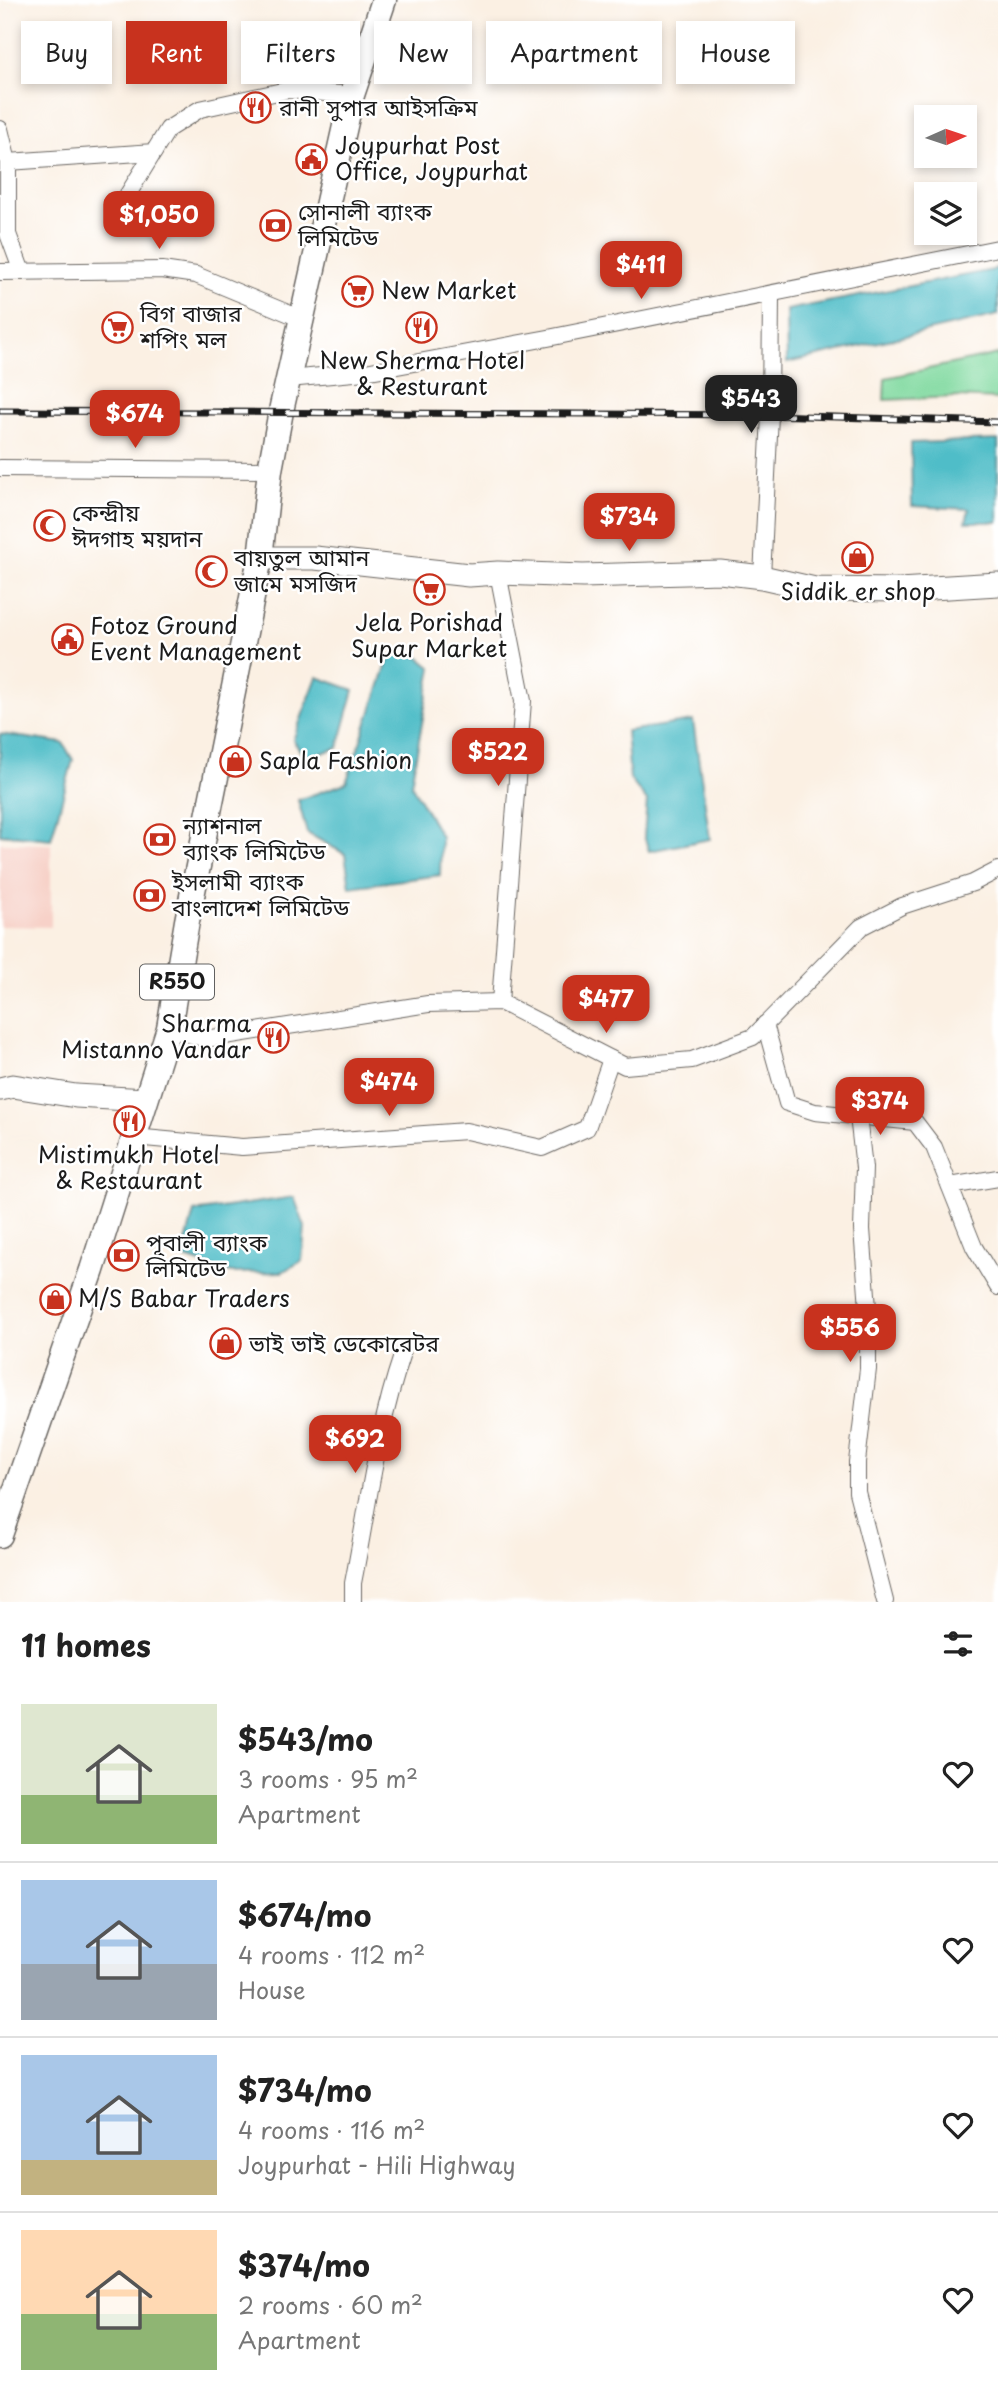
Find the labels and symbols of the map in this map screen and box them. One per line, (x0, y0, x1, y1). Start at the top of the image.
place label: রানী সুপার আইসক্রিম (278, 89, 479, 124)
restaurant icon: রানী সুপার আইসক্রিম (239, 91, 273, 125)
north arrow (914, 105, 976, 168)
place label: Joypurhat Post Office, Joypurhat (335, 127, 528, 188)
public building icon: Joypurhat Post Office, Joypurhat (295, 142, 329, 176)
pin: $1,050 (102, 191, 216, 251)
place label: সোনালী ব্যাংক লিমিটেড (297, 193, 432, 254)
bank icon: সোনালী ব্যাংক লিমিটেড (258, 208, 292, 242)
pin: $411 (600, 242, 682, 301)
place label: New Market (381, 272, 516, 307)
supermarket icon: New Market (341, 274, 375, 308)
place label: বিগ বাজার শপিং মল (139, 295, 242, 356)
supermarket icon: বিগ বাজার শপিং মল (100, 310, 134, 344)
restaurant icon: New Sherma Hotel & Resturant (405, 310, 439, 344)
place label: New Sherma Hotel & Resturant (319, 342, 525, 403)
pin: $543 (710, 376, 792, 435)
pin: $674 (94, 391, 176, 450)
place label: কেন্দ্রীয় ঈদগাহ ময়দান (71, 494, 204, 555)
pin: $734 (588, 494, 670, 553)
mosque icon: কেন্দ্রীয় ঈদগাহ ময়দান (32, 509, 66, 543)
place label: বায়তুল আমান জামে মসজিদ (233, 539, 371, 600)
shop icon: Siddik er shop (841, 541, 875, 575)
mosque icon: বায়তুল আমান জামে মসজিদ (194, 554, 228, 588)
supermarket icon: Jela Porishad Supar Market (412, 572, 446, 606)
place label: Siddik er shop (780, 573, 936, 608)
place label: Jela Porishad Supar Market (351, 604, 507, 665)
place label: Fotoz Ground Event Management (90, 607, 302, 668)
public building icon: Fotoz Ground Event Management (50, 622, 84, 656)
pin: $522 (457, 728, 539, 788)
place label: Sapla Fashion (259, 742, 412, 777)
shop icon: Sapla Fashion (219, 744, 253, 778)
place label: ন্যাশনাল ব্যাংক লিমিটেড (182, 807, 326, 868)
bank icon: ন্যাশনাল ব্যাংক লিমিটেড (143, 822, 177, 856)
place label: ইসলামী ব্যাংক বাংলাদেশ লিমিটেড (171, 863, 350, 924)
bank icon: ইসলামী ব্যাংক বাংলাদেশ লিমিটেড (132, 878, 166, 912)
road number: R550 (140, 964, 214, 1000)
pin: $477 (565, 976, 647, 1035)
place label: Sharma Mistanno Vandar (61, 1005, 252, 1066)
restaurant icon: Sharma Mistanno Vandar (257, 1020, 291, 1054)
pin: $474 (348, 1058, 430, 1118)
pin: $374 (839, 1078, 921, 1137)
restaurant icon: Mistimukh Hotel & Restaurant (112, 1104, 146, 1138)
place label: Mistimukh Hotel & Restaurant (38, 1136, 220, 1197)
place label: পূবালী ব্যাংক লিমিটেড (145, 1224, 268, 1285)
bank icon: পূবালী ব্যাংক লিমিটেড (106, 1239, 140, 1273)
place label: M/S Babar Traders (78, 1280, 290, 1315)
shop icon: M/S Babar Traders (38, 1282, 72, 1316)
pin: $556 (809, 1304, 891, 1364)
place label: ভাই ভাই ডেকোরেটর (248, 1325, 439, 1360)
shop icon: ভাই ভাই ডেকোরেটর (209, 1327, 243, 1361)
pin: $692 (314, 1416, 396, 1475)

